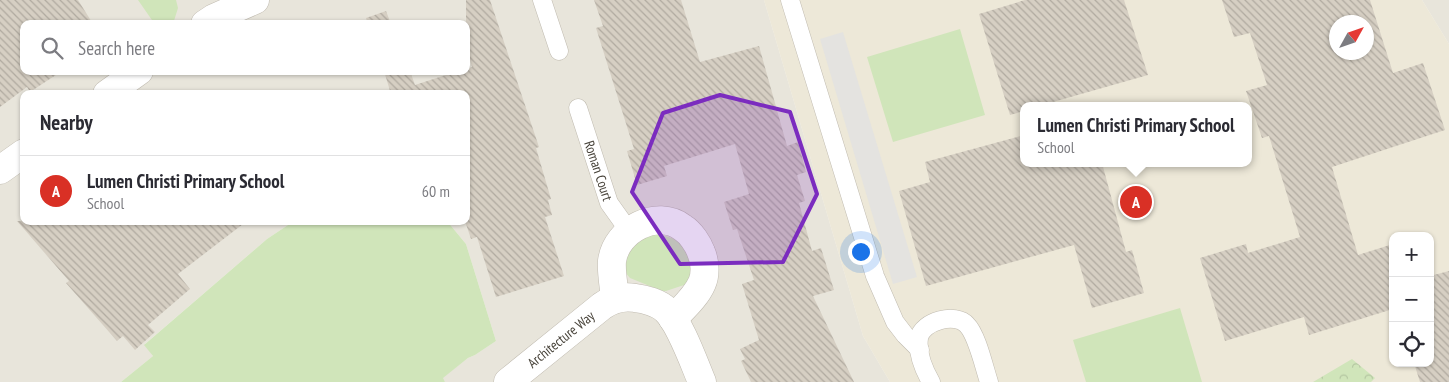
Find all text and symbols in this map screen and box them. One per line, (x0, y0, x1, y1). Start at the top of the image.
north arrow (1329, 15, 1374, 60)
search box (20, 20, 470, 75)
icon: search (38, 34, 66, 62)
text: Search here (78, 36, 155, 60)
popup (1020, 102, 1252, 167)
text: Nearby (40, 109, 93, 136)
text: Lumen Christi Primary School (1037, 113, 1235, 137)
text: School (1037, 137, 1074, 157)
street label: Roman Court (580, 138, 617, 203)
text: Lumen Christi Primary School (87, 169, 284, 193)
text: A (52, 181, 60, 201)
text: 60 m (422, 181, 450, 201)
pin: A (1120, 183, 1152, 221)
text: School (87, 193, 124, 213)
map controls (1389, 232, 1434, 367)
button: + (1389, 232, 1434, 277)
your location (848, 239, 874, 265)
button: − (1389, 277, 1434, 322)
street label: Architecture Way (524, 306, 599, 372)
button: locate (1389, 322, 1434, 367)

